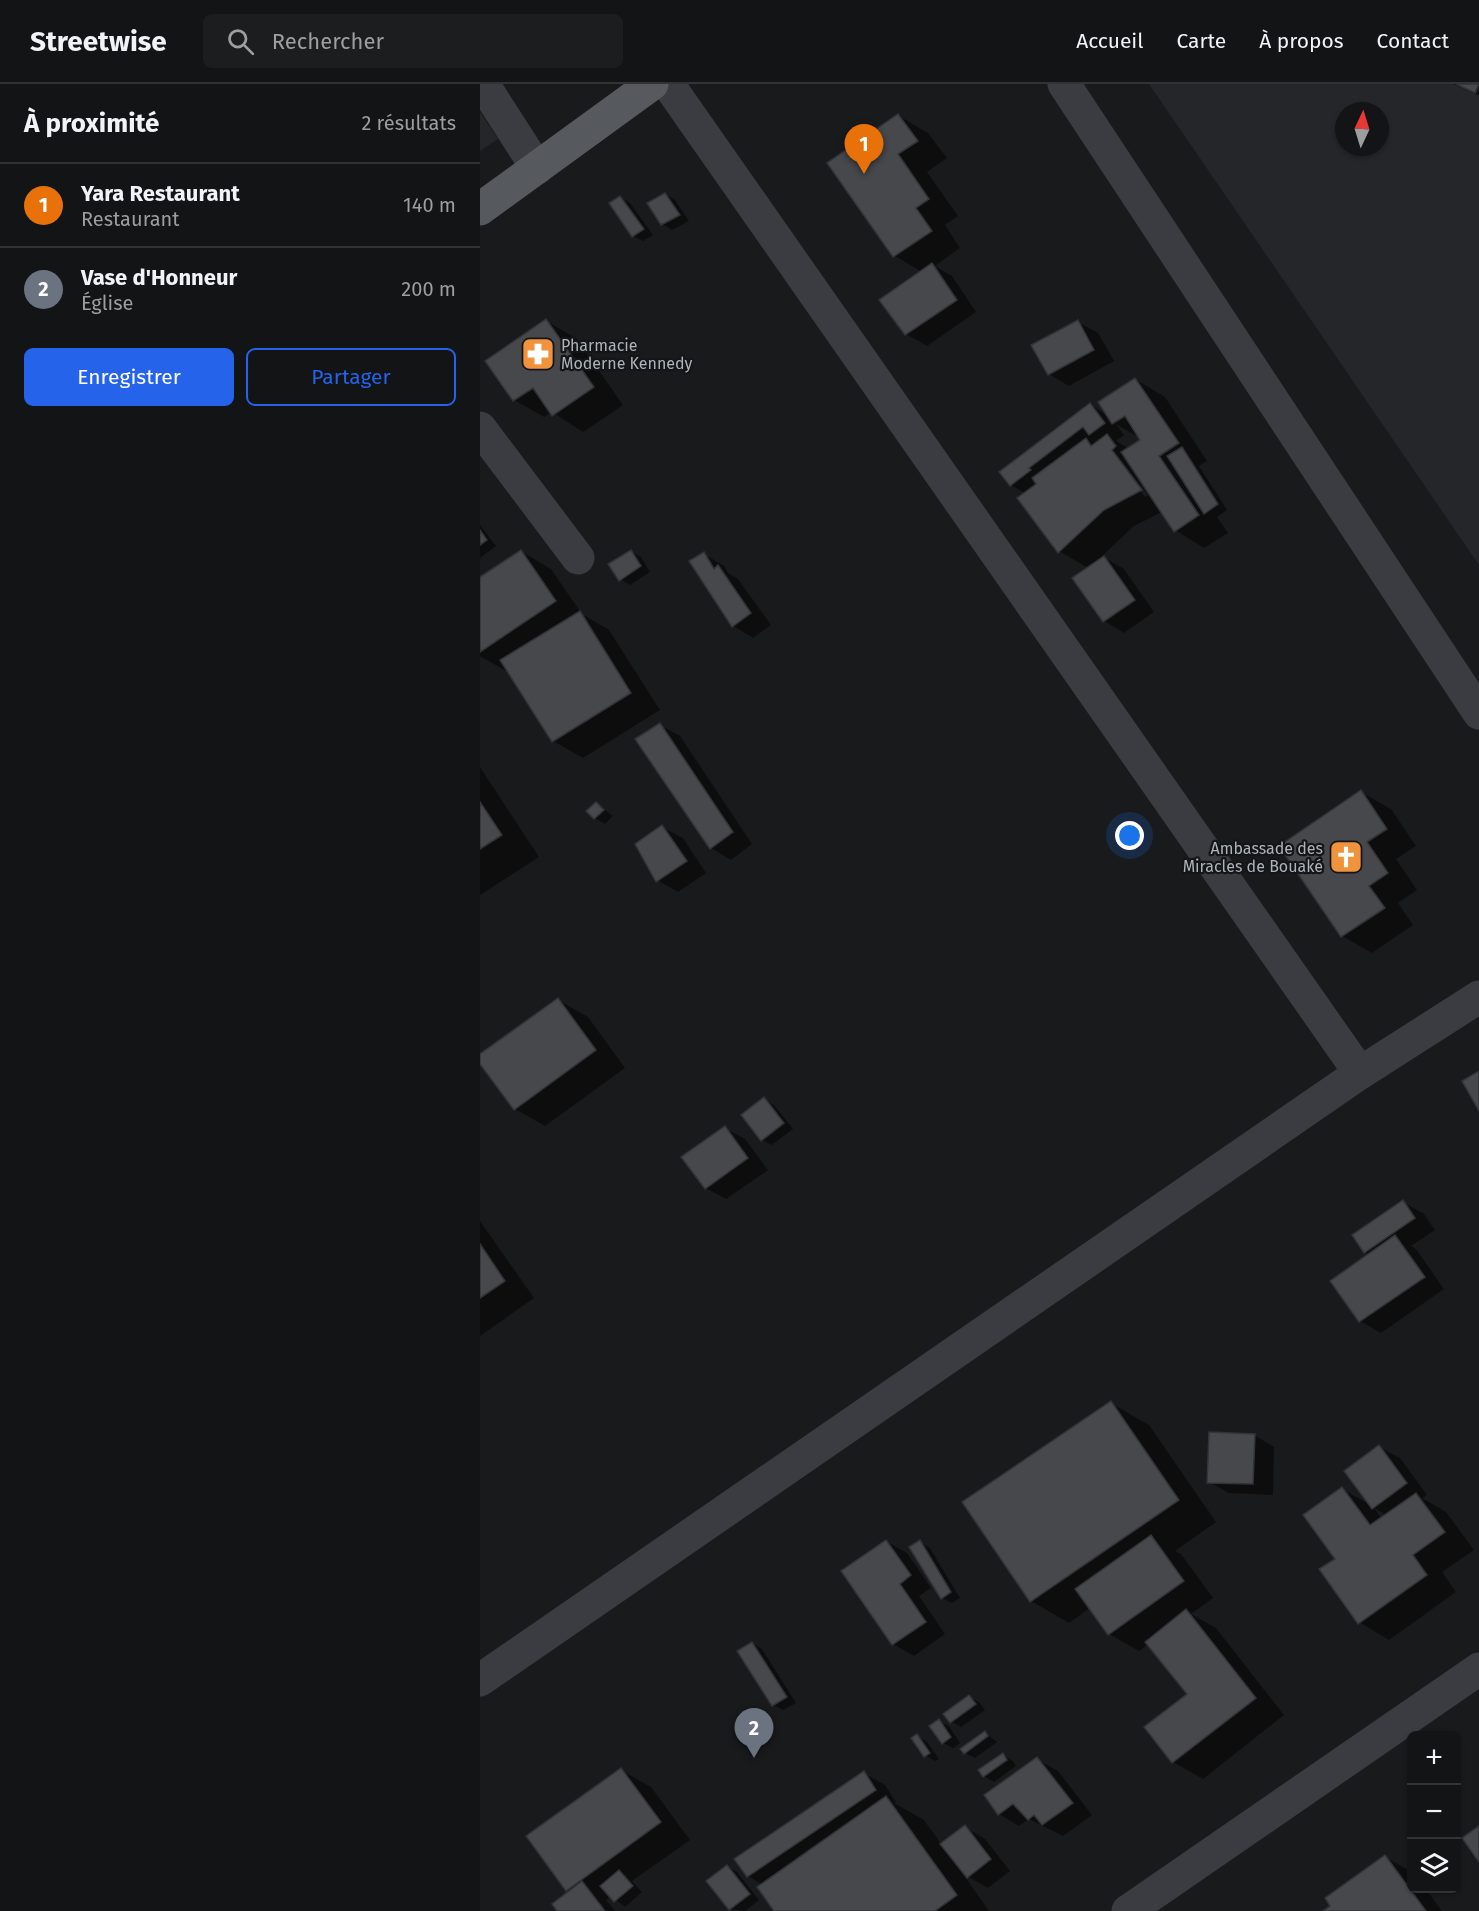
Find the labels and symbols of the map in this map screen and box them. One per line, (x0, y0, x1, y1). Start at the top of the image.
north arrow (1335, 102, 1389, 156)
pin: 1 (844, 124, 884, 174)
pharmacy icon: Pharmacie Moderne Kennedy (520, 336, 556, 372)
place label: Pharmacie Moderne Kennedy (561, 336, 693, 373)
your location (1115, 821, 1144, 850)
place label: Ambassade des Miracles de Bouaké (1183, 839, 1323, 876)
church icon: Ambassade des Miracles de Bouaké (1328, 839, 1364, 875)
pin: 2 (734, 1708, 774, 1758)

